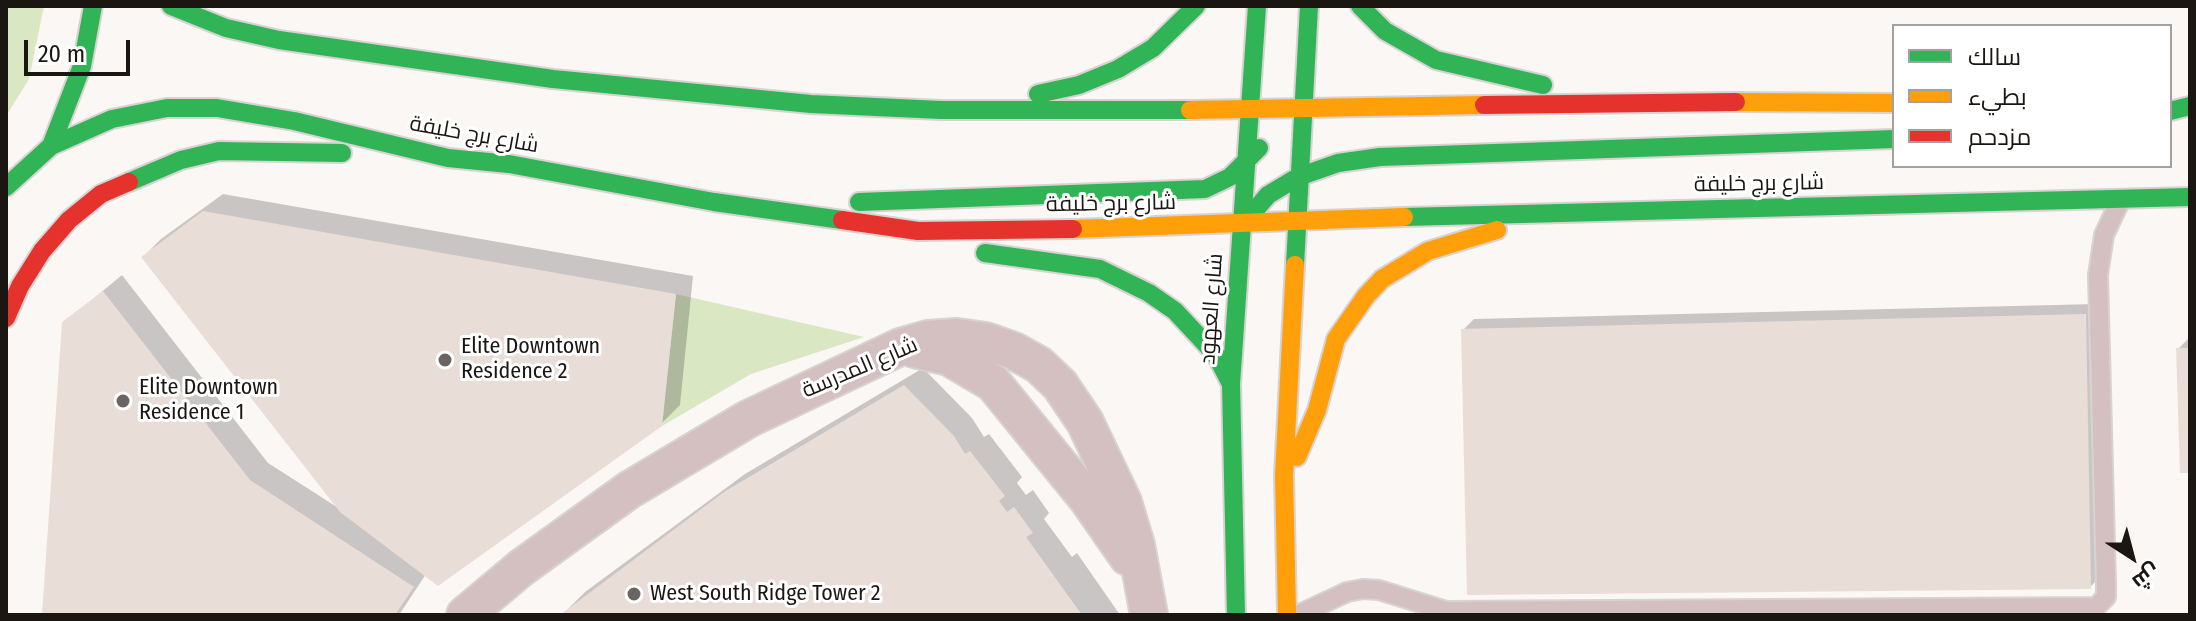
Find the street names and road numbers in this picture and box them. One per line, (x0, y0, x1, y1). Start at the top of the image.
street label: شارع برج خليفة (408, 111, 540, 159)
street label: شارع برج خليفة (1694, 170, 1824, 198)
street label: شارع برج خليفة (1046, 190, 1176, 218)
street label: شارع العهود (1195, 252, 1229, 366)
street label: شارع المدرسة (798, 332, 922, 404)

